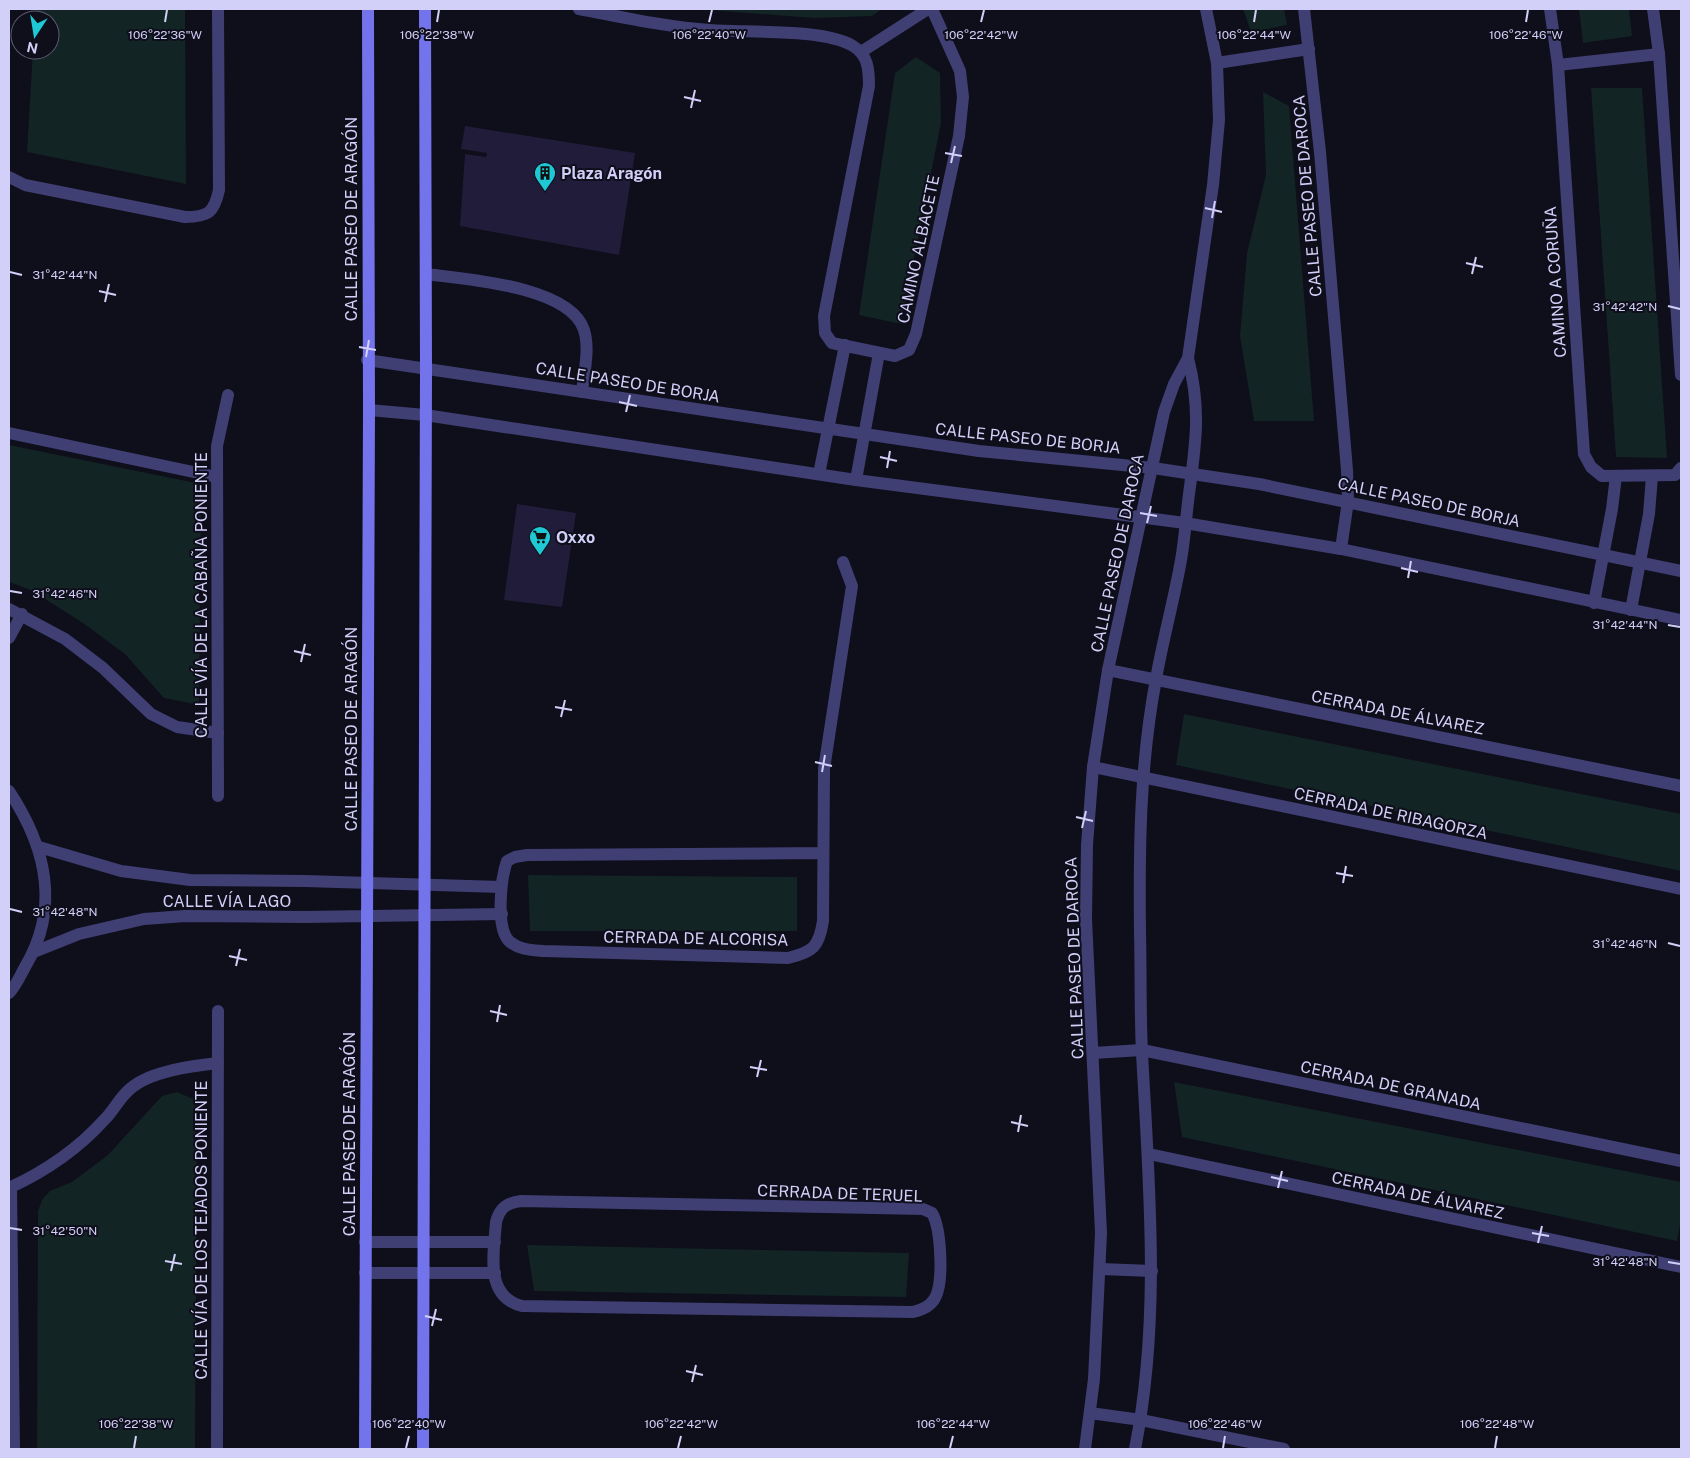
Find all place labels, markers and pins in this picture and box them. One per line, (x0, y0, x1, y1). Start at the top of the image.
building icon: Plaza Aragón (533, 161, 557, 192)
place label: Plaza Aragón (561, 164, 662, 183)
supermarket icon: Oxxo (528, 525, 552, 556)
place label: Oxxo (556, 528, 595, 547)

